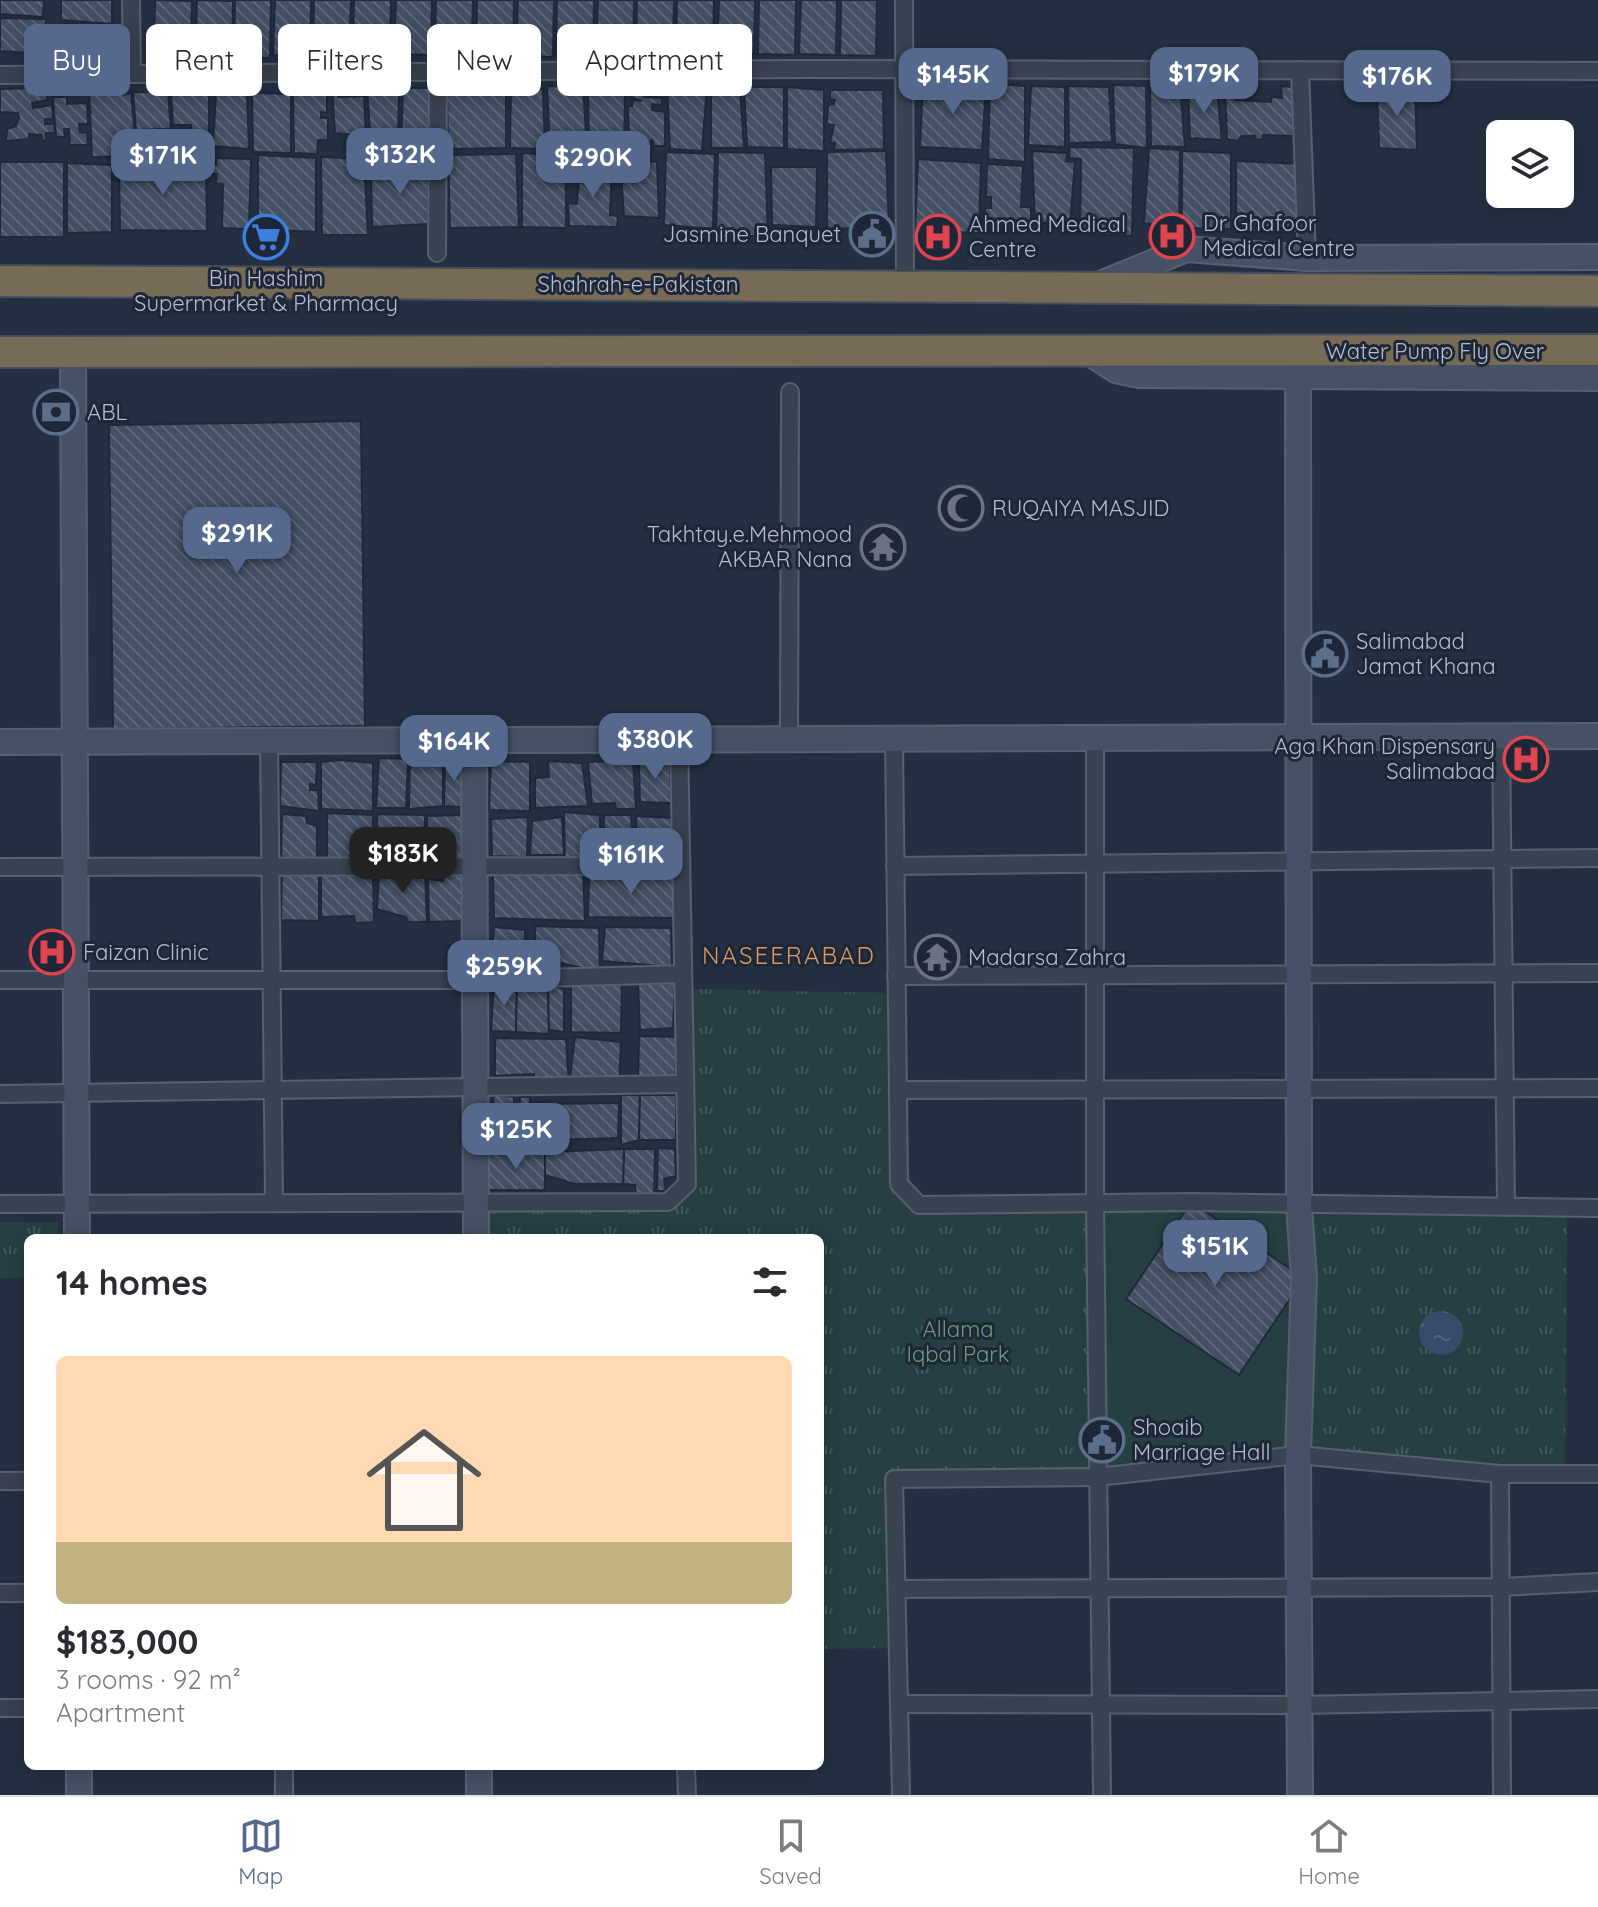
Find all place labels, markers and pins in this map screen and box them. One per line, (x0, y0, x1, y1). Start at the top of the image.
pin: $179K (1148, 47, 1260, 115)
pin: $145K (897, 48, 1009, 116)
pin: $176K (1341, 50, 1453, 118)
pin: $132K (344, 128, 456, 196)
pin: $171K (107, 129, 219, 197)
pin: $290K (537, 131, 649, 199)
place label: Dr Ghafoor Medical Centre (1203, 209, 1355, 262)
public building icon: Jasmine Banquet (848, 210, 896, 258)
place label: Ahmed Medical Centre (969, 210, 1126, 263)
hospital icon: Dr Ghafoor Medical Centre (1148, 212, 1196, 260)
supermarket icon: Bin Hashim Supermarket & Pharmacy (242, 213, 290, 261)
hospital icon: Ahmed Medical Centre (914, 213, 962, 261)
place label: Jasmine Banquet (663, 220, 841, 248)
place label: Bin Hashim Supermarket & Pharmacy (134, 264, 398, 317)
bank icon: ABL (32, 388, 80, 436)
place label: ABL (87, 398, 128, 426)
mosque icon: RUQAIYA MASJID (937, 484, 985, 532)
place label: RUQAIYA MASJID (992, 494, 1169, 522)
pin: $291K (181, 507, 293, 575)
place label: Takhtay.e.Mehmood AKBAR Nana (647, 520, 852, 573)
temple icon: Takhtay.e.Mehmood AKBAR Nana (859, 523, 907, 571)
place label: Salimabad Jamat Khana (1356, 627, 1496, 680)
public building icon: Salimabad Jamat Khana (1301, 630, 1349, 678)
pin: $380K (599, 713, 711, 781)
pin: $164K (398, 715, 510, 783)
place label: Aga Khan Dispensary Salimabad (1274, 732, 1495, 785)
hospital icon: Aga Khan Dispensary Salimabad (1502, 735, 1550, 783)
pin: $183K (347, 827, 459, 895)
pin: $161K (575, 828, 687, 896)
hospital icon: Faizan Clinic (28, 928, 76, 976)
temple icon: Madarsa Zahra (913, 933, 961, 981)
place label: Faizan Clinic (83, 938, 209, 966)
pin: $259K (448, 940, 560, 1008)
place label: Madarsa Zahra (968, 943, 1126, 971)
pin: $125K (460, 1103, 572, 1171)
pin: $151K (1159, 1220, 1271, 1288)
place label: Shoaib Marriage Hall (1133, 1413, 1271, 1466)
public building icon: Shoaib Marriage Hall (1078, 1416, 1126, 1464)

